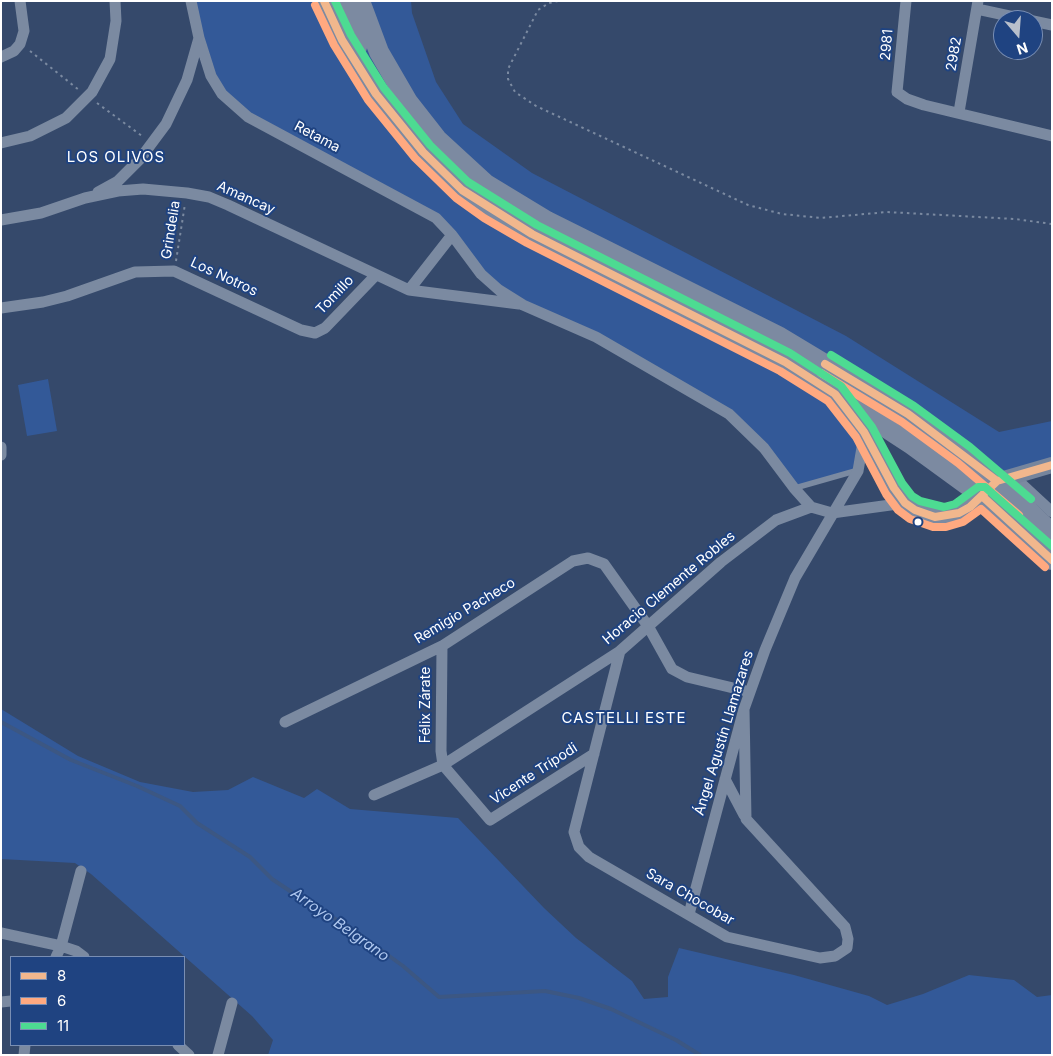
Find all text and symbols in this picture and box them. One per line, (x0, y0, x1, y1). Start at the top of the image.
north arrow (993, 10, 1043, 60)
street label: 2981 (877, 29, 897, 61)
street label: 2982 (943, 36, 965, 72)
text: N (1015, 39, 1030, 59)
street label: Retama (291, 118, 343, 156)
district label: LOS OLIVOS (66, 148, 166, 166)
street label: Amancay (214, 178, 278, 218)
street label: Grindelia (158, 200, 184, 260)
street label: Los Notros (188, 254, 260, 300)
street label: Tomillo (313, 272, 357, 318)
unlabelled marker (913, 517, 923, 527)
street label: Horacio Clemente Robles (599, 528, 739, 648)
street label: Remigio Pacheco (412, 574, 518, 648)
street label: Ángel Agustín Llamazares (691, 649, 757, 817)
street label: Félix Zárate (418, 667, 434, 743)
district label: CASTELLI ESTE (560, 709, 688, 727)
street label: Vicente Trípodi (487, 740, 581, 808)
street label: Sara Chocobar (643, 865, 737, 929)
water label: Arroyo Belgrano (288, 885, 392, 965)
legend (10, 956, 185, 1046)
text: 8 (57, 966, 66, 985)
text: 6 (57, 991, 66, 1010)
text: 11 (57, 1016, 69, 1035)

